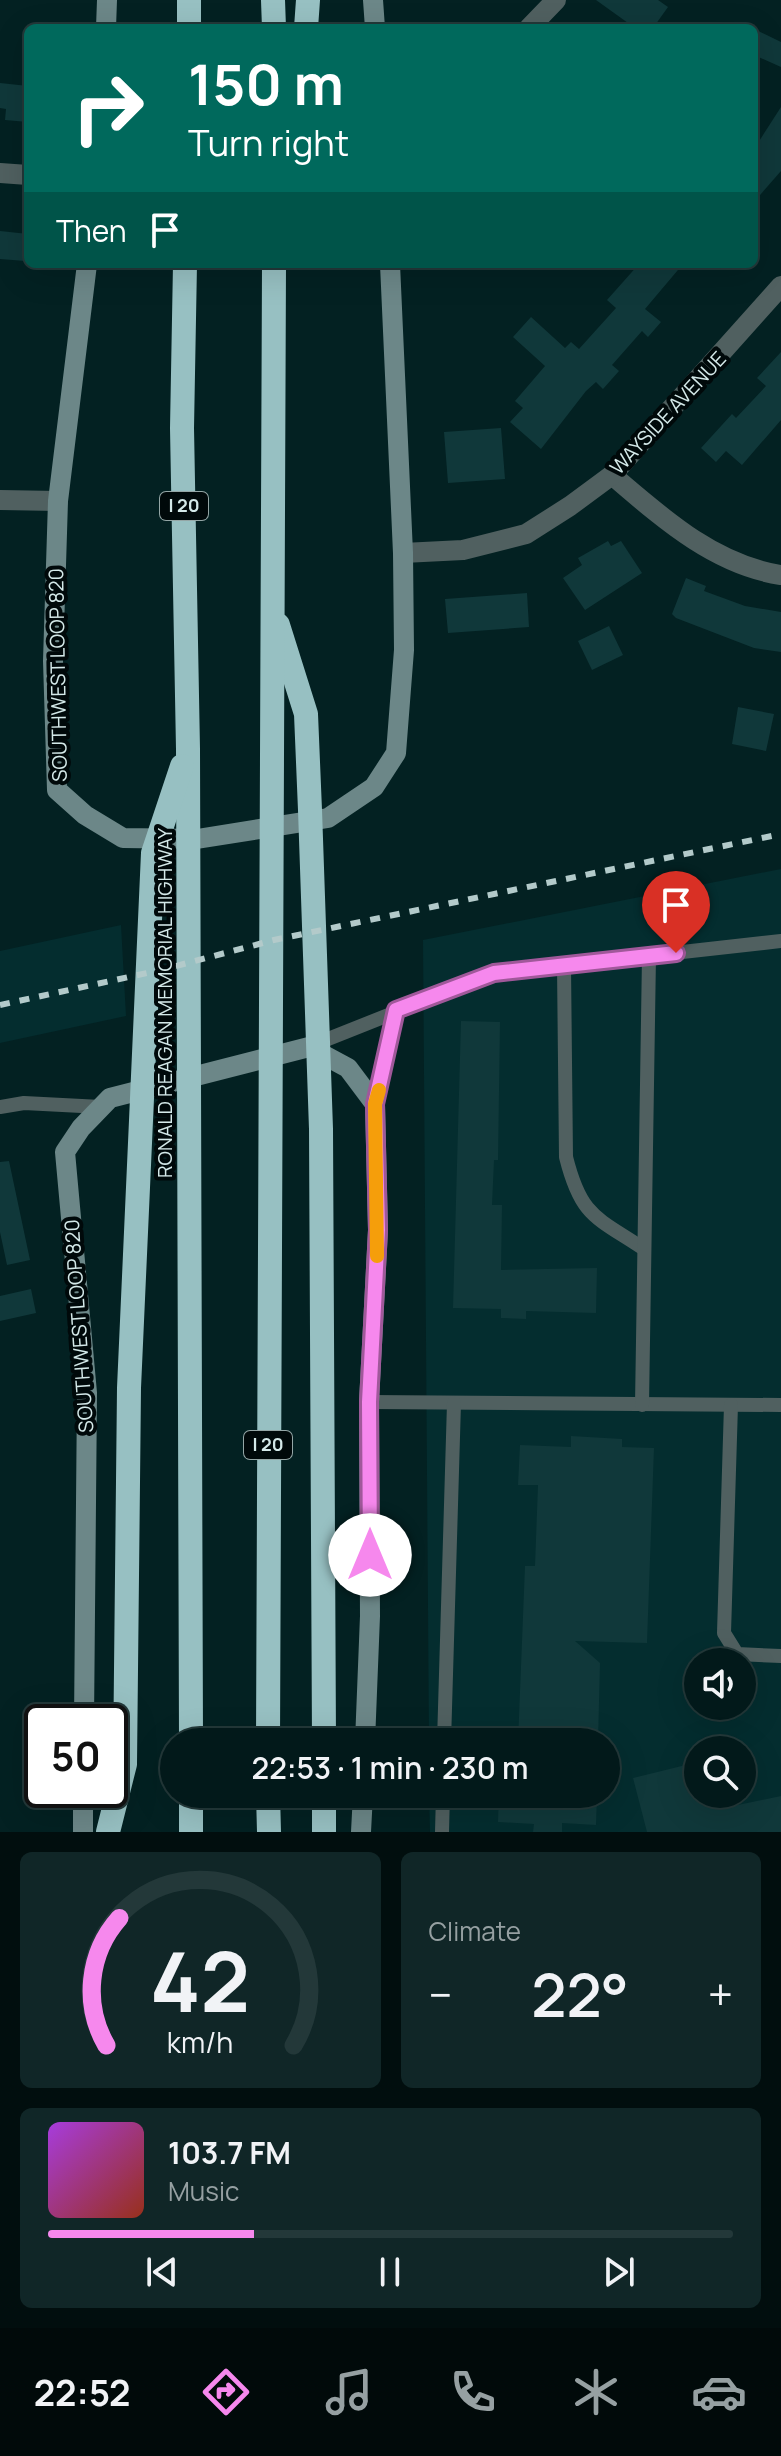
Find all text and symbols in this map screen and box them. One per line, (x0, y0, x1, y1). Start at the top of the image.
text: 150 m (188, 45, 344, 122)
icon: right (56, 56, 160, 160)
text: Turn right (188, 118, 349, 167)
icon: arrive (143, 208, 187, 252)
text: Then (56, 210, 127, 251)
street label: WAYSIDE AVENUE (604, 345, 732, 480)
road number: I 20 (160, 492, 208, 520)
street label: SOUTHWEST LOOP 820 (42, 568, 73, 782)
street label: RONALD REAGAN MEMORIAL HIGHWAY (151, 827, 178, 1178)
pin (642, 871, 710, 953)
icon: arrive (654, 883, 698, 927)
street label: SOUTHWEST LOOP 820 (58, 1218, 99, 1434)
road number: I 20 (244, 1431, 292, 1459)
position arrow (328, 1513, 412, 1597)
map controls (684, 1648, 756, 1808)
button: sound (684, 1648, 756, 1720)
speed limit sign: 50 (24, 1704, 128, 1808)
button: search (684, 1736, 756, 1808)
text: 22:53 · 1 min · 230 m (252, 1747, 528, 1788)
text: Climate (429, 1913, 521, 1949)
text: 42 (150, 1923, 250, 2037)
text: 22° (531, 1953, 629, 2035)
text: − (429, 1964, 452, 2024)
text: + (708, 1964, 733, 2024)
text: km/h (167, 2023, 233, 2062)
text: 103.7 FM (168, 2132, 291, 2173)
text: Music (168, 2173, 239, 2209)
icon: previous (140, 2250, 184, 2294)
icon: pause (368, 2250, 412, 2294)
icon: next (597, 2250, 641, 2294)
icon: directions (198, 2364, 254, 2420)
icon: music (321, 2364, 377, 2420)
icon: phone (445, 2364, 501, 2420)
icon: climate (568, 2364, 624, 2420)
icon: car (691, 2364, 747, 2420)
text: 22:52 (34, 2368, 130, 2417)

